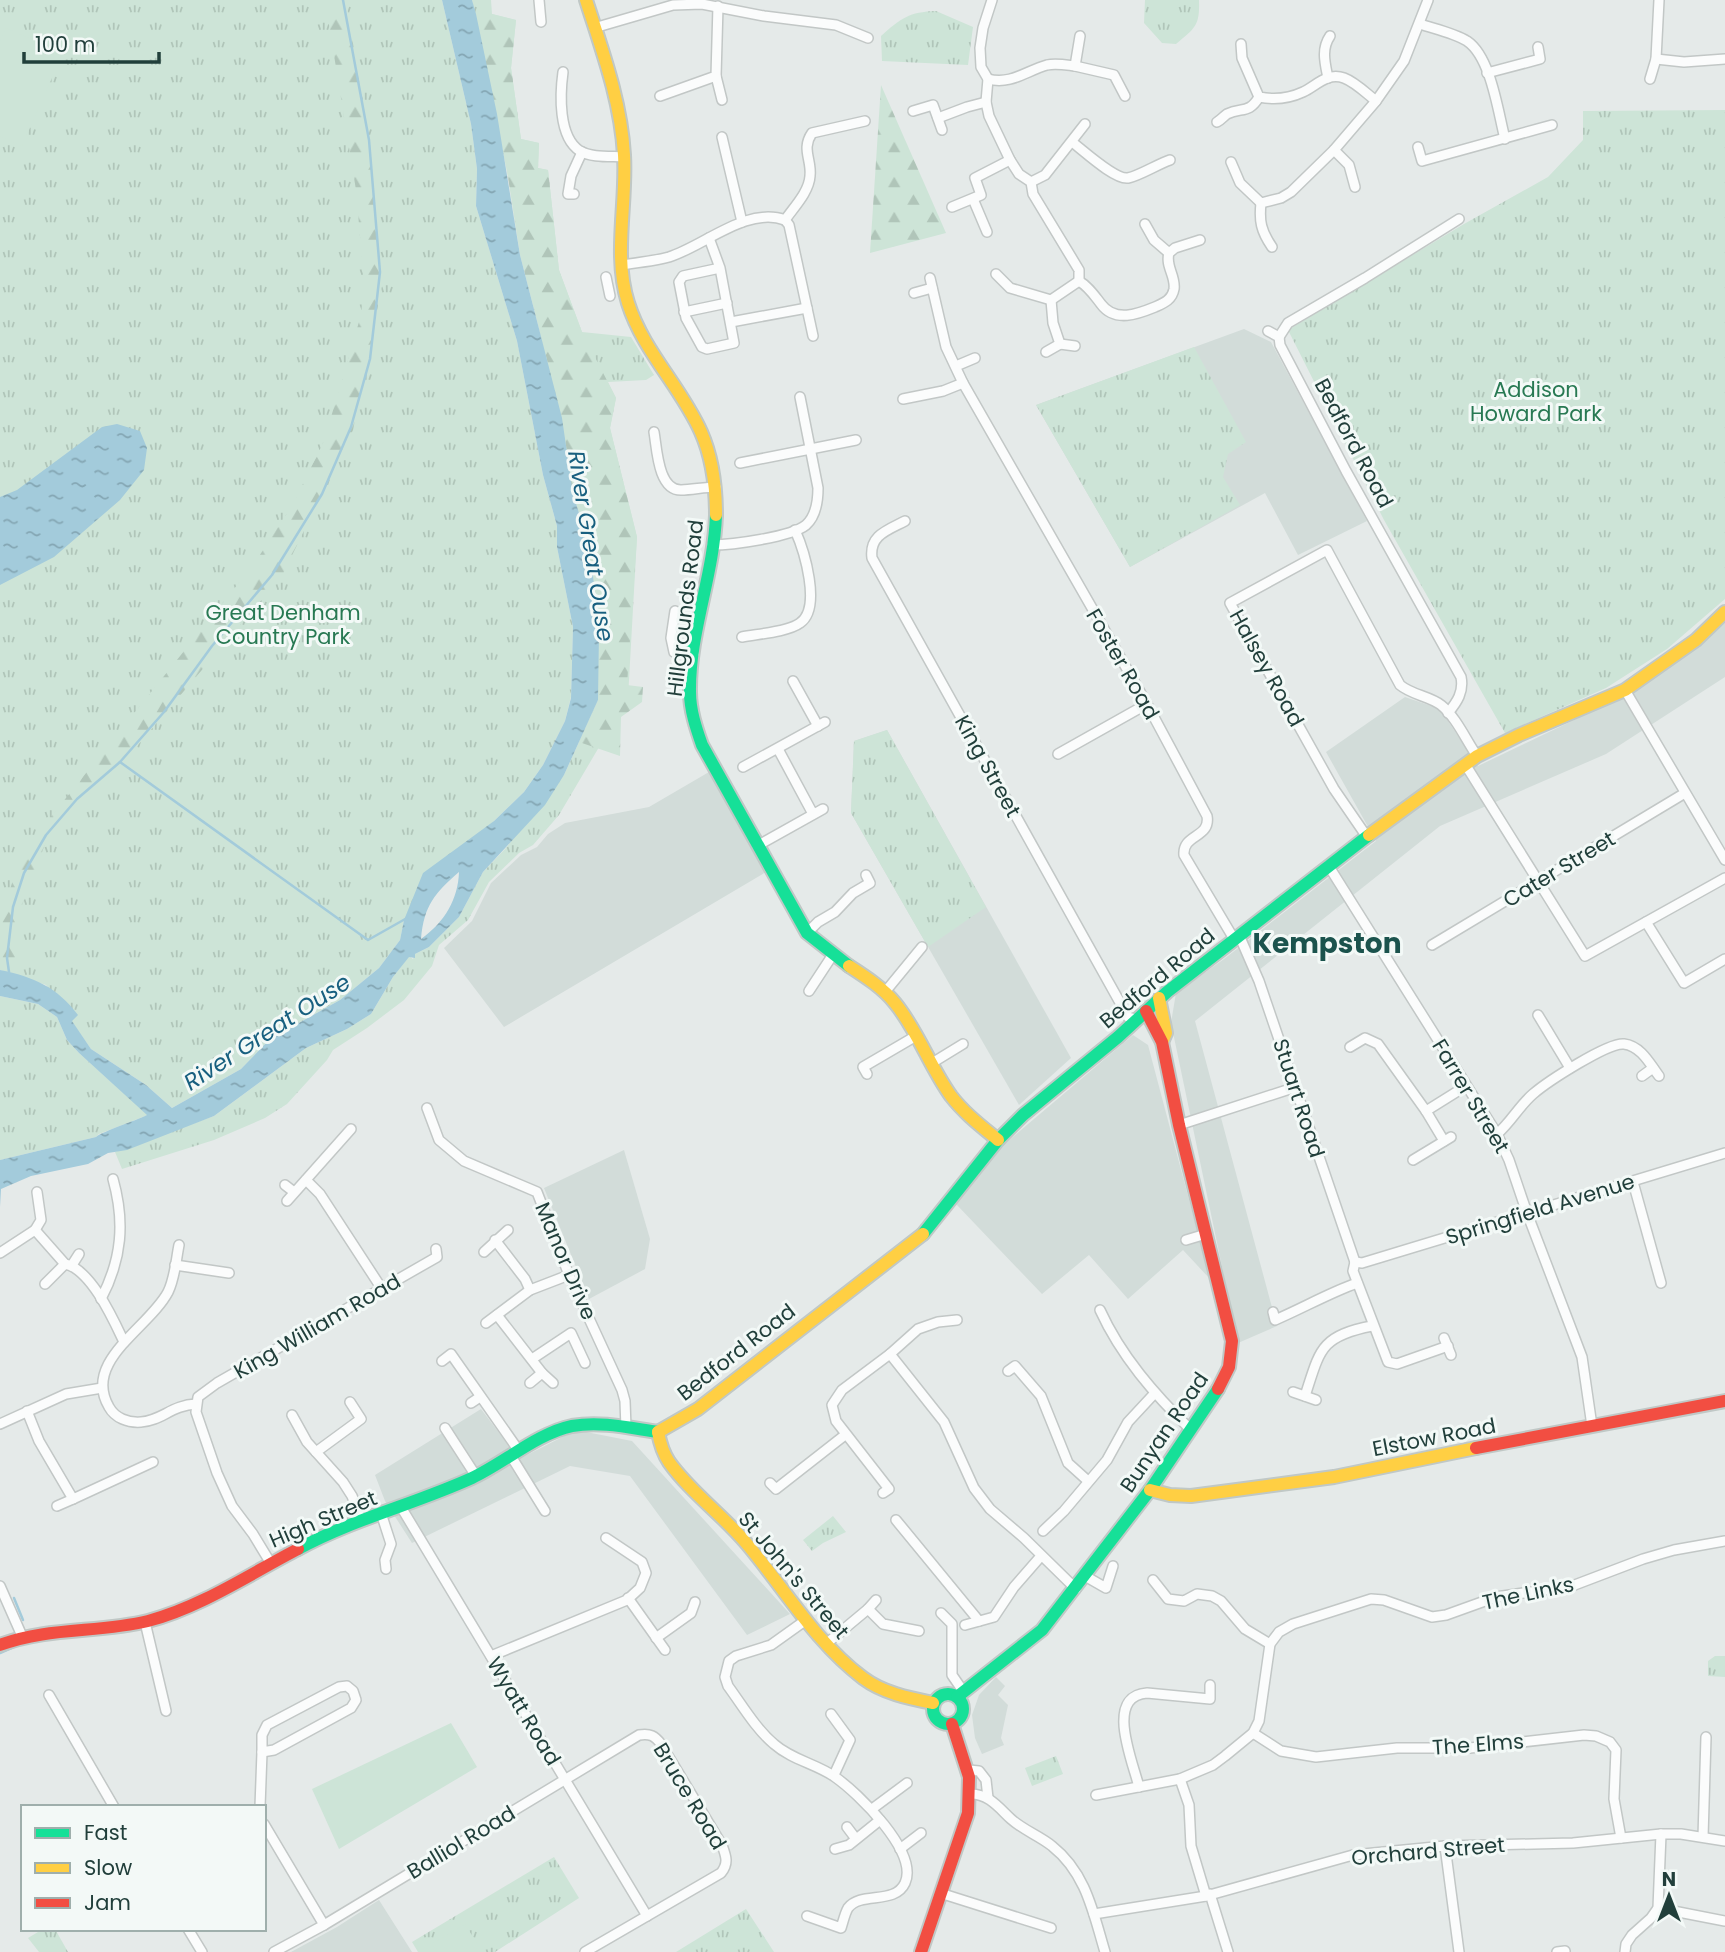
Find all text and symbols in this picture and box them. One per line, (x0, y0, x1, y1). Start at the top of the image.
scale bar (24, 21, 159, 65)
text: 100 m (35, 30, 95, 59)
street label: Bedford Road (1308, 373, 1400, 513)
park label: Addison Howard Park (1470, 375, 1602, 428)
water label: River Great Ouse (560, 448, 622, 644)
street label: Hillgrounds Road (660, 518, 710, 698)
park label: Great Denham Country Park (205, 598, 361, 651)
street label: Foster Road (1080, 603, 1166, 725)
street label: Halsey Road (1223, 604, 1311, 732)
street label: King Street (948, 710, 1028, 822)
street label: Cater Street (1498, 824, 1620, 914)
street label: Bedford Road (1093, 921, 1221, 1035)
district label: Kempston (1252, 924, 1402, 963)
water label: River Great Ouse (177, 966, 357, 1098)
street label: Farrer Street (1426, 1033, 1516, 1159)
street label: Stuart Road (1266, 1035, 1332, 1161)
street label: Springfield Avenue (1442, 1166, 1638, 1252)
street label: Manor Drive (528, 1198, 604, 1324)
street label: King William Road (228, 1266, 406, 1386)
street label: Bedford Road (671, 1297, 801, 1407)
street label: Bunyan Road (1113, 1366, 1215, 1498)
street label: Elstow Road (1370, 1411, 1498, 1463)
street label: High Street (265, 1483, 381, 1555)
street label: St John's Street (732, 1505, 856, 1645)
street label: The Links (1480, 1569, 1576, 1617)
street label: Wyatt Road (480, 1651, 568, 1771)
street label: The Elms (1431, 1726, 1525, 1762)
street label: Bruce Road (647, 1737, 733, 1855)
street label: Balliol Road (402, 1798, 520, 1886)
legend (21, 1805, 266, 1931)
text: Fast (84, 1818, 127, 1847)
street label: Orchard Street (1350, 1830, 1506, 1872)
text: Slow (84, 1853, 132, 1882)
north arrow (1634, 1861, 1704, 1931)
text: N (1662, 1866, 1676, 1893)
text: Jam (84, 1888, 131, 1917)

